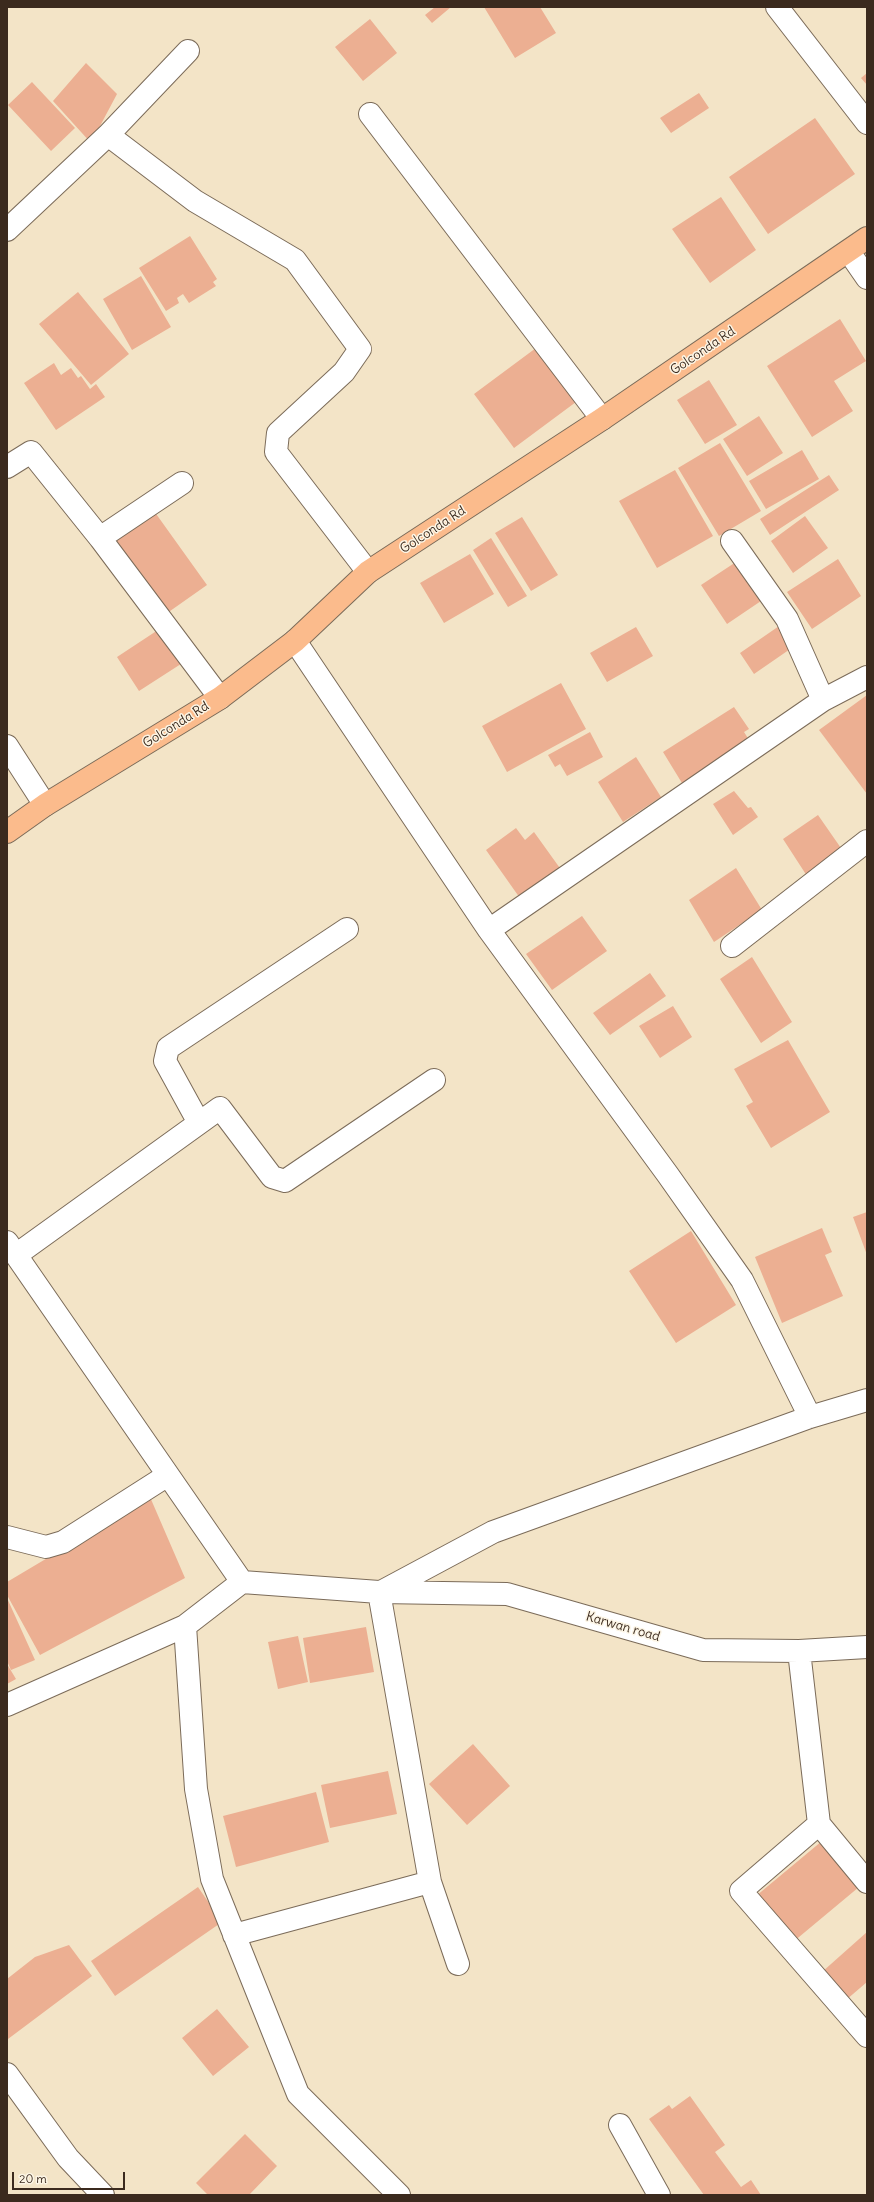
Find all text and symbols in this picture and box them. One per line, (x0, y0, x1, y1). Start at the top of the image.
street label: Golconda Rd (668, 324, 738, 378)
street label: Golconda Rd (397, 503, 469, 557)
street label: Golconda Rd (140, 699, 212, 751)
street label: Karwan road (584, 1609, 662, 1645)
scale bar (14, 2164, 127, 2190)
text: 20 m (19, 2171, 47, 2186)

